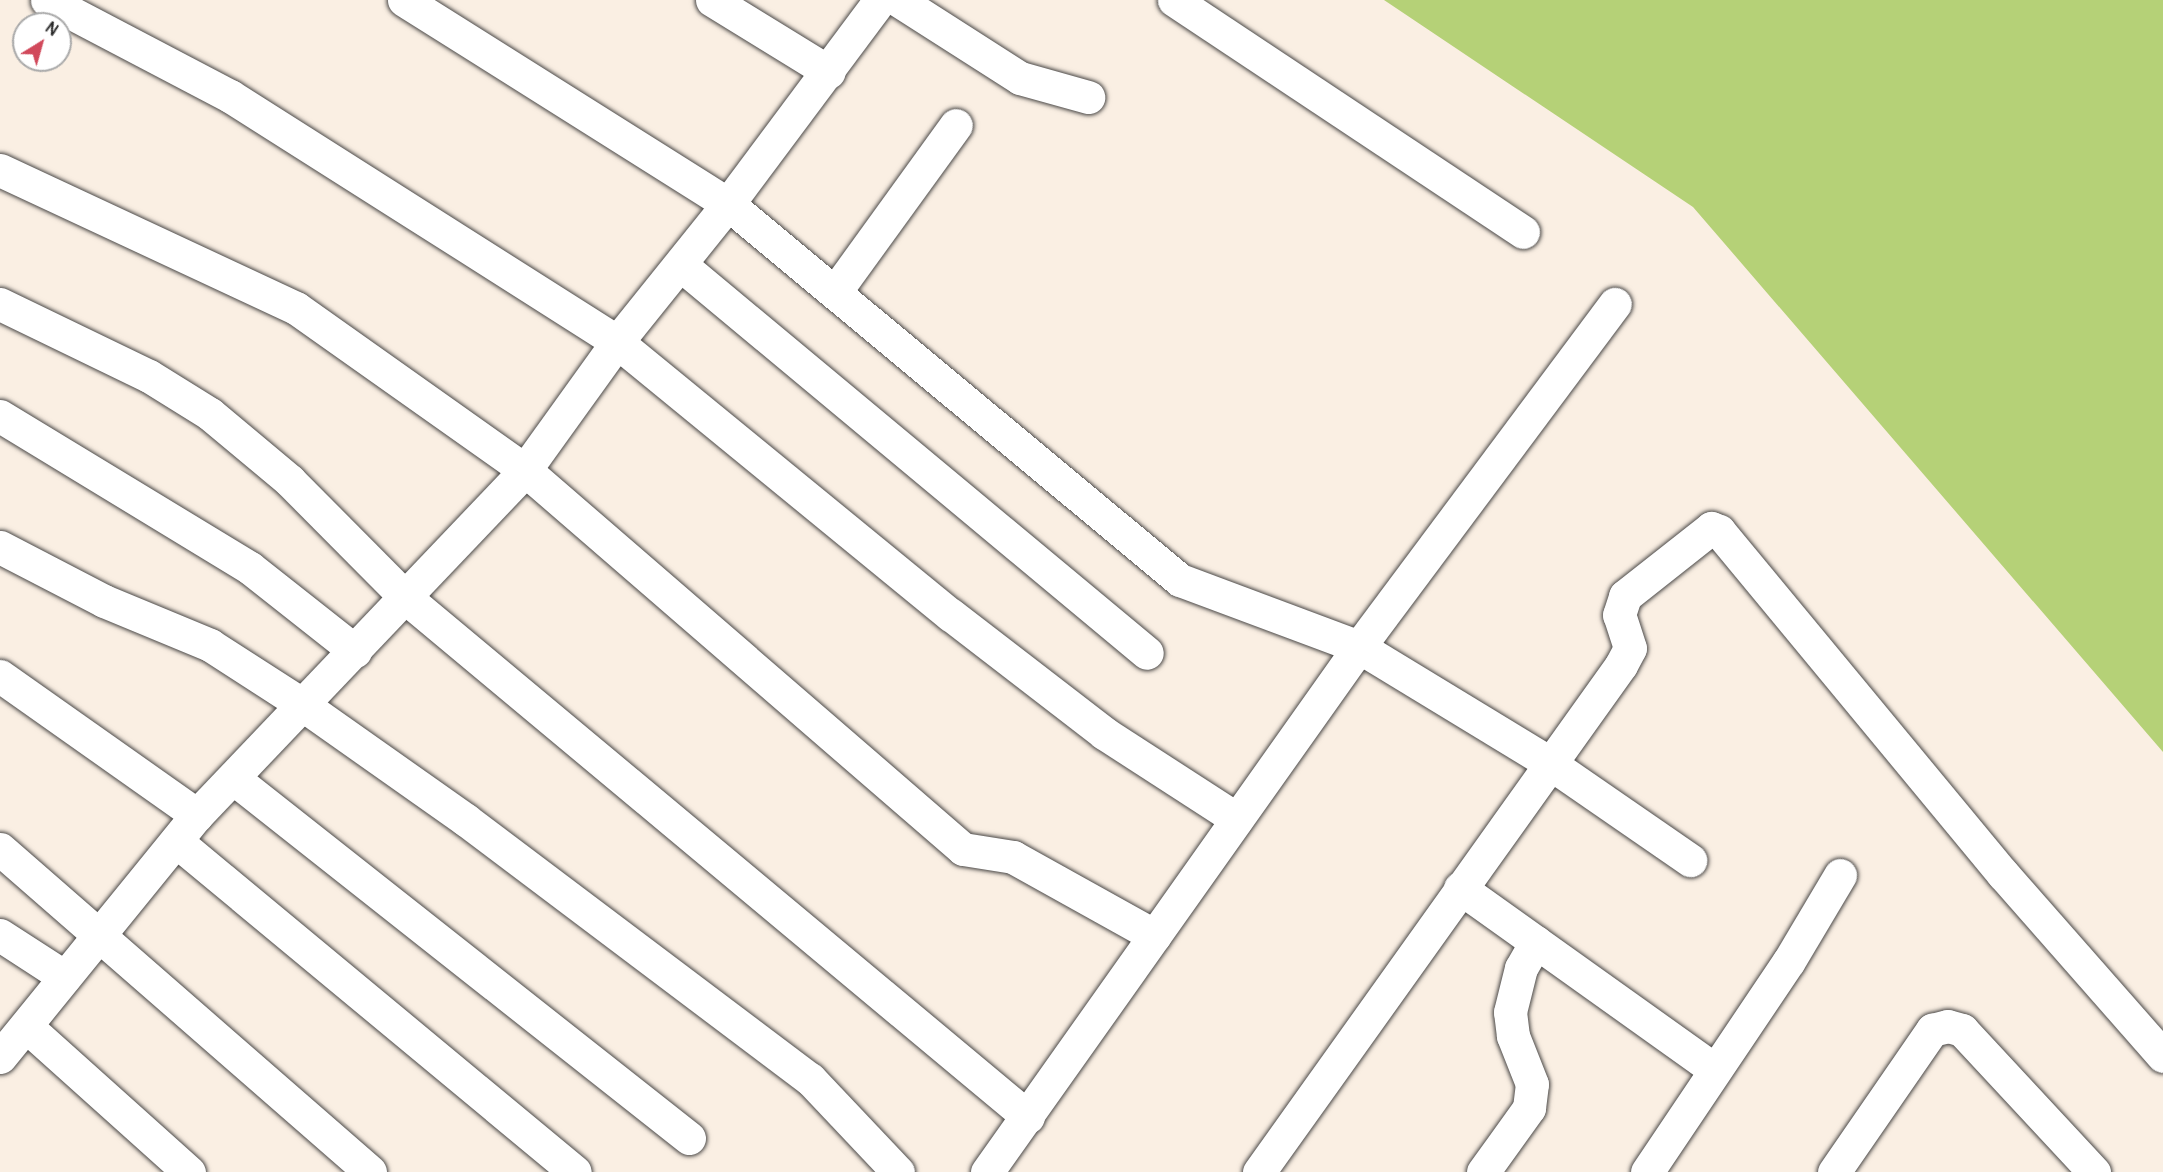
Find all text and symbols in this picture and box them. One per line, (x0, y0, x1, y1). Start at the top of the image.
north arrow (12, 12, 72, 72)
text: N (41, 18, 62, 40)

